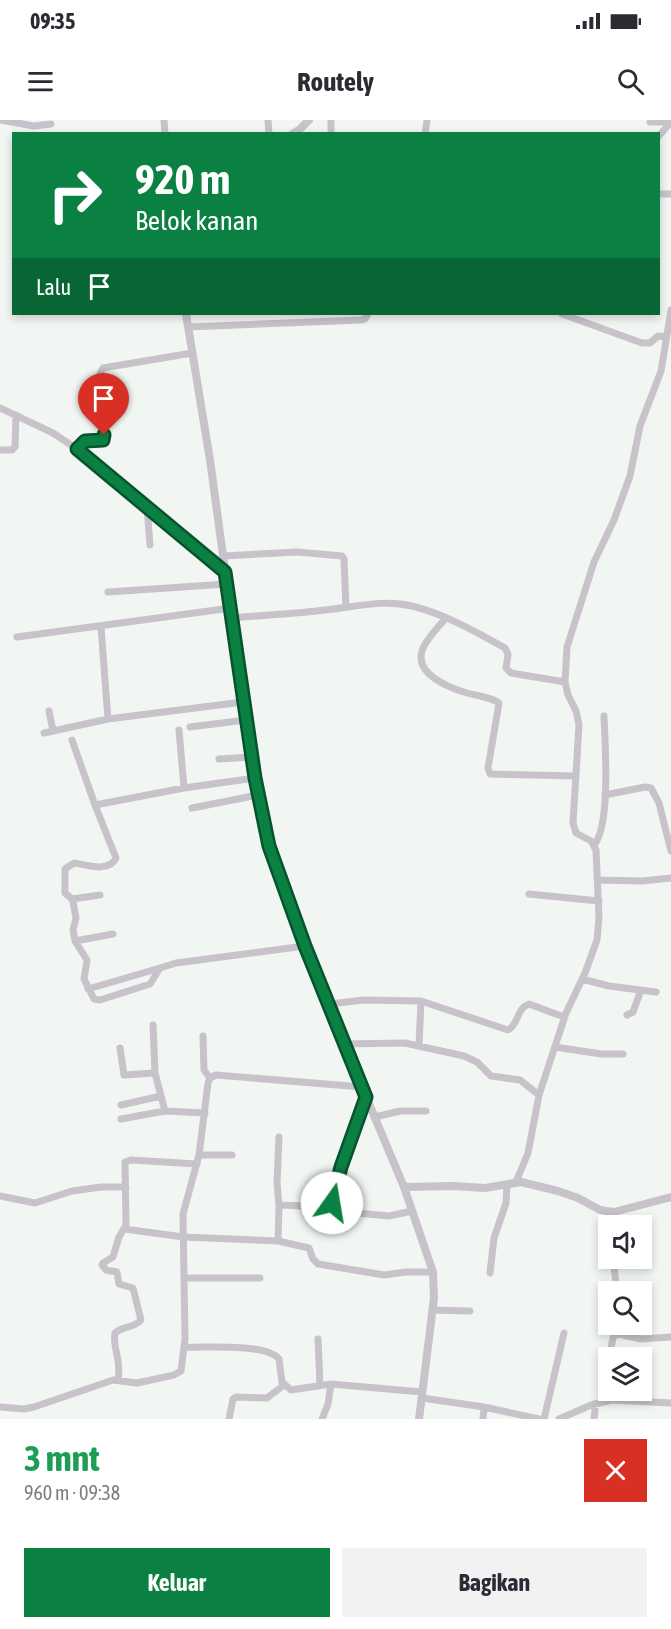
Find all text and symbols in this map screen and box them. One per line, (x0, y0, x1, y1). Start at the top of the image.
text: 09:35 (30, 8, 75, 34)
icon: menu (24, 65, 57, 98)
icon: search (614, 65, 647, 98)
text: Routely (297, 66, 374, 97)
text: 920 m (135, 155, 230, 203)
icon: right (36, 156, 114, 234)
text: Belok kanan (135, 205, 258, 236)
icon: arrive (83, 270, 116, 303)
text: Lalu (36, 274, 71, 300)
pin (78, 373, 129, 435)
icon: arrive (87, 382, 120, 415)
position arrow (300, 1171, 364, 1235)
map controls (598, 1215, 652, 1401)
button: sound (598, 1215, 652, 1269)
button: search (598, 1281, 652, 1335)
button: layers (598, 1347, 652, 1401)
text: 3 mnt (24, 1437, 100, 1479)
button: close (584, 1439, 647, 1502)
text: 960 m · 09:38 (24, 1481, 120, 1504)
button: Keluar (24, 1548, 330, 1617)
button: Bagikan (342, 1548, 647, 1617)

